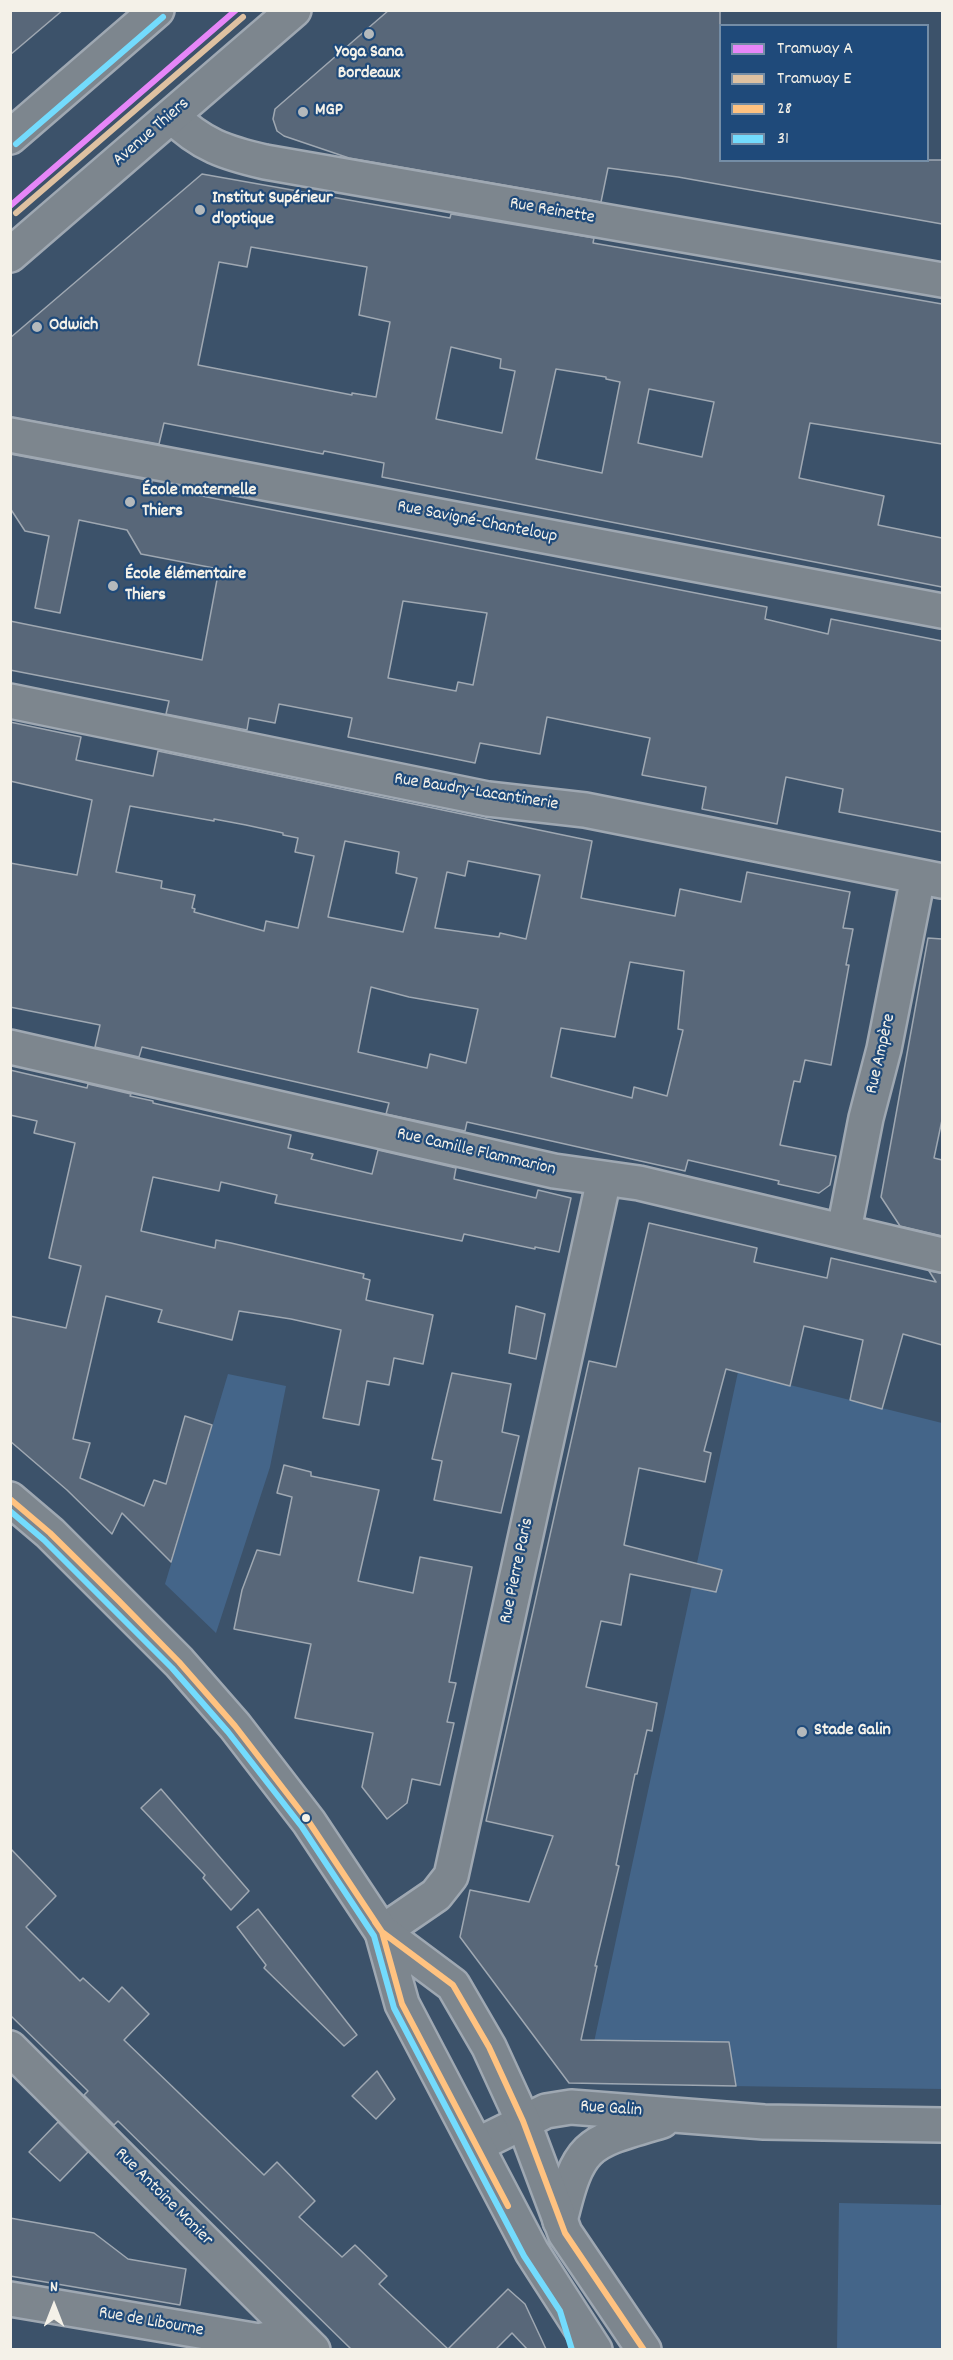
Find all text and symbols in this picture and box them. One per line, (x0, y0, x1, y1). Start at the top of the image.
legend (719, 24, 929, 162)
marker: Yoga Sana Bordeaux (362, 27, 376, 41)
text: Tramway A (777, 37, 853, 62)
place label: Yoga Sana Bordeaux (335, 43, 403, 86)
text: Tramway E (777, 67, 851, 92)
street label: Avenue Thiers (109, 94, 195, 172)
text: 28 (777, 97, 792, 122)
place label: MGP (315, 101, 343, 123)
marker: MGP (296, 105, 310, 119)
text: 31 (777, 127, 789, 152)
place label: Institut Supérieur d'optique (212, 189, 333, 232)
street label: Rue Reinette (508, 194, 596, 230)
marker: Institut Supérieur d'optique (193, 203, 207, 217)
place label: Odwich (49, 316, 98, 338)
marker: Odwich (30, 320, 44, 334)
place label: École maternelle Thiers (142, 481, 257, 524)
marker: École maternelle Thiers (123, 495, 137, 509)
street label: Rue Savigné-Chanteloup (395, 497, 559, 549)
place label: École élémentaire Thiers (125, 565, 246, 608)
marker: École élémentaire Thiers (106, 579, 120, 593)
street label: Rue Baudry-Lacantinerie (392, 769, 560, 817)
street label: Rue Ampère (862, 1012, 902, 1096)
street label: Rue Camille Flammarion (394, 1124, 558, 1182)
street label: Rue Pierre Paris (496, 1516, 540, 1626)
place label: Stade Galin (814, 1721, 891, 1743)
marker: Stade Galin (795, 1725, 809, 1739)
unlabelled marker (300, 1812, 312, 1824)
street label: Rue Galin (579, 2097, 643, 2123)
street label: Rue Antoine Monier (109, 2144, 217, 2252)
north arrow (24, 2276, 84, 2336)
text: N (50, 2276, 58, 2299)
street label: Rue de Libourne (97, 2303, 205, 2343)

